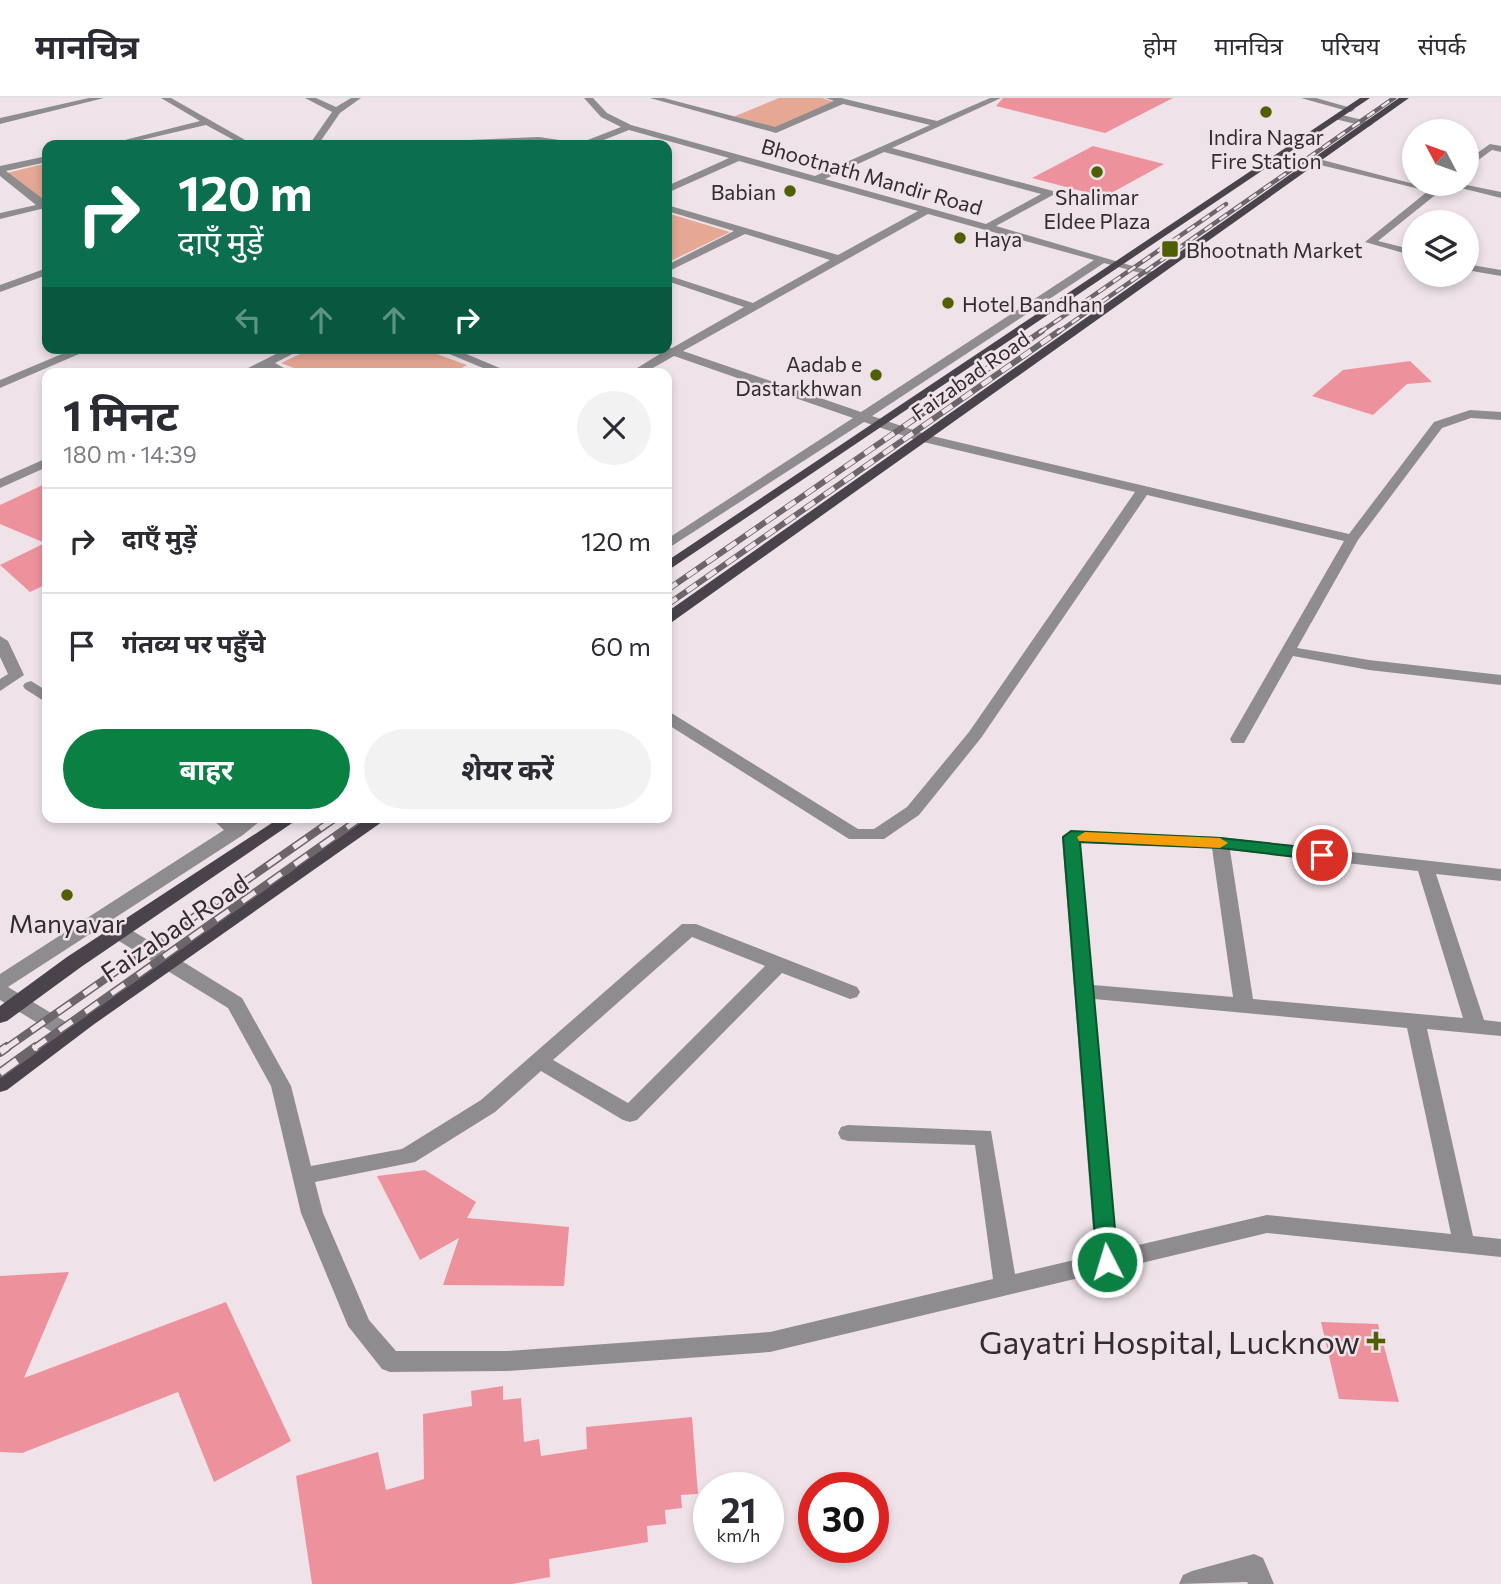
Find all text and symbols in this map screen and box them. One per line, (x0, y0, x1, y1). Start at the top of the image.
text: मानचित्र (35, 25, 139, 66)
text: होम (1143, 31, 1176, 60)
text: मानचित्र (1214, 31, 1283, 60)
text: परिचय (1321, 31, 1380, 60)
text: संपर्क (1418, 31, 1466, 60)
marker: Indira Nagar Fire Station (1258, 104, 1274, 120)
north arrow (1402, 119, 1479, 196)
map controls (1402, 119, 1479, 287)
place label: Indira Nagar Fire Station (1208, 124, 1324, 173)
street label: Bhootnath Mandir Road (759, 132, 985, 220)
text: 120 m (178, 161, 312, 221)
marker: Shalimar Eldee Plaza (1089, 164, 1105, 180)
icon: right (63, 168, 154, 259)
place label: Babian (711, 179, 776, 204)
marker: Babian (782, 183, 798, 199)
place label: Shalimar Eldee Plaza (1043, 184, 1151, 233)
button: layers (1402, 210, 1479, 287)
text: दाएँ मुड़ें (178, 221, 263, 261)
place label: Haya (974, 226, 1022, 251)
marker: Haya (952, 230, 968, 246)
place label: Bhootnath Market (1186, 237, 1363, 262)
marker: Bhootnath Market (1160, 239, 1180, 259)
place label: Hotel Bandhan (962, 291, 1103, 316)
marker: Hotel Bandhan (940, 295, 956, 311)
icon: left (229, 301, 267, 339)
icon: ahead (302, 301, 340, 339)
icon: ahead (375, 301, 413, 339)
icon: right (448, 301, 486, 339)
street label: Faizabad Road (906, 325, 1034, 425)
place label: Aadab e Dastarkhwan (735, 351, 862, 400)
marker: Aadab e Dastarkhwan (868, 367, 884, 383)
text: 1 मिनट (63, 388, 178, 440)
button: close (577, 391, 651, 465)
text: 180 m · 14:39 (63, 440, 197, 468)
icon: right (63, 522, 101, 560)
text: दाएँ मुड़ें (122, 522, 197, 553)
text: 120 m (581, 525, 651, 556)
icon: arrive (63, 627, 101, 665)
text: गंतव्य पर पहुँचे (122, 627, 266, 658)
text: 60 m (591, 630, 651, 661)
button: बाहर (63, 729, 350, 809)
button: शेयर करें (364, 729, 651, 809)
pin (1292, 825, 1352, 885)
icon: arrive (1303, 836, 1341, 874)
street label: Faizabad Road (94, 866, 254, 988)
marker: Manyavar (59, 887, 75, 903)
place label: Manyavar (9, 907, 125, 938)
position arrow (1070, 1225, 1144, 1299)
place label: Gayatri Hospital, Lucknow (979, 1321, 1360, 1361)
marker: Gayatri Hospital, Lucknow (1366, 1331, 1386, 1351)
speed limit sign: 30 (798, 1472, 889, 1563)
text: 21 (721, 1487, 756, 1530)
text: km/h (717, 1524, 760, 1546)

